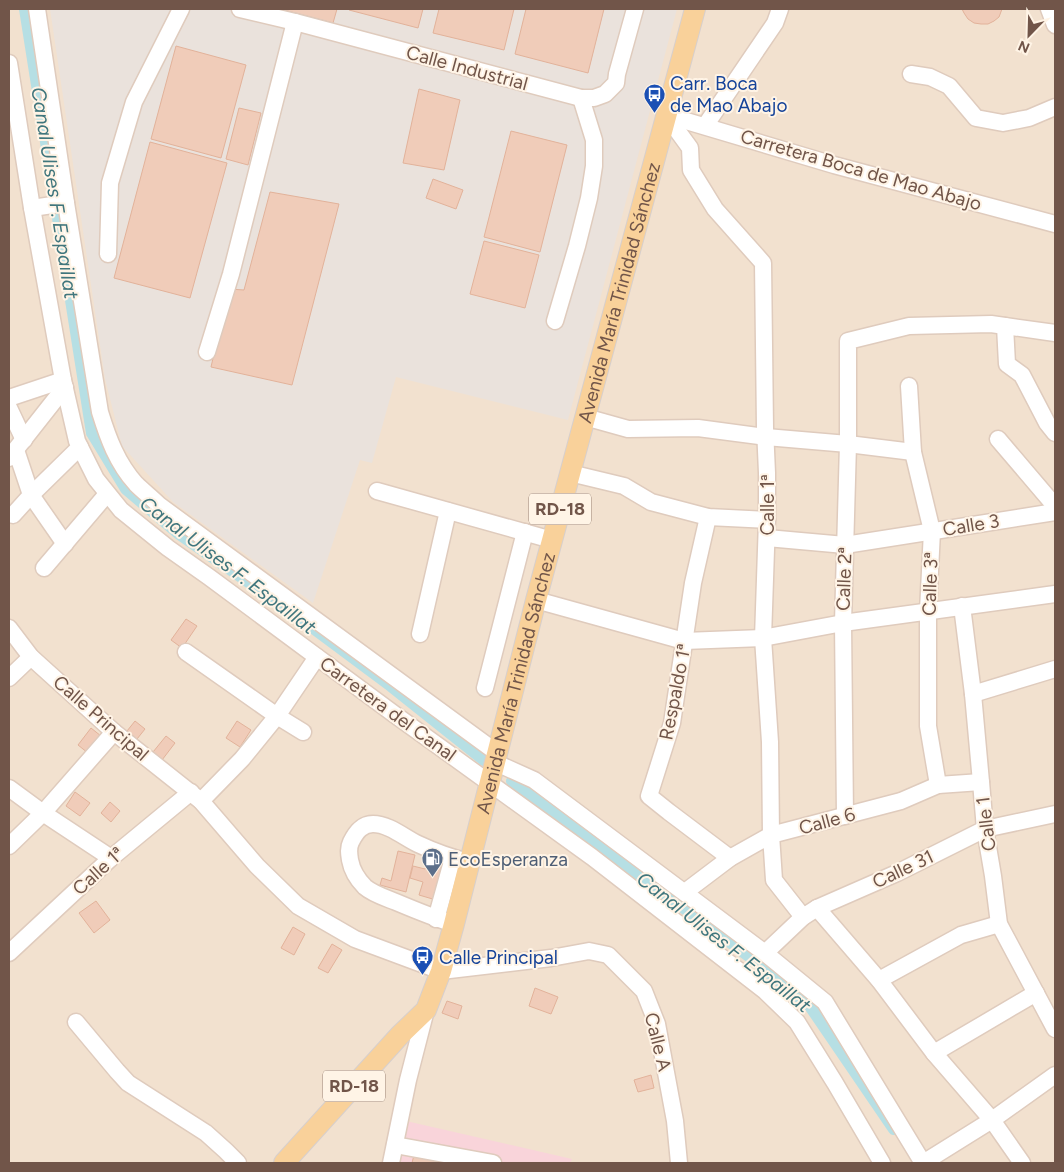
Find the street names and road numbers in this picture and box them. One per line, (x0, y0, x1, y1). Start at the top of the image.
street label: Calle Industrial (404, 41, 530, 95)
street label: Carretera Boca de Mao Abajo (738, 125, 984, 215)
street label: Avenida María Trinidad Sánchez (573, 160, 665, 425)
street label: Calle 1ª (756, 475, 779, 535)
road number: RD-18 (529, 494, 591, 524)
street label: Calle 3 (941, 509, 1001, 541)
street label: Calle 2ª (831, 547, 857, 611)
street label: Avenida María Trinidad Sánchez (471, 550, 560, 816)
street label: Calle 3ª (917, 552, 943, 616)
street label: Respaldo 1ª (654, 642, 696, 742)
street label: Carretera del Canal (315, 652, 461, 766)
street label: Calle Principal (49, 670, 153, 766)
street label: Calle 1 (971, 795, 1001, 853)
street label: Calle 6 (796, 802, 858, 840)
street label: Calle 1ª (68, 842, 128, 900)
street label: Calle 31 (869, 845, 937, 893)
street label: Calle A (640, 1010, 676, 1074)
road number: RD-18 (323, 1070, 385, 1102)

